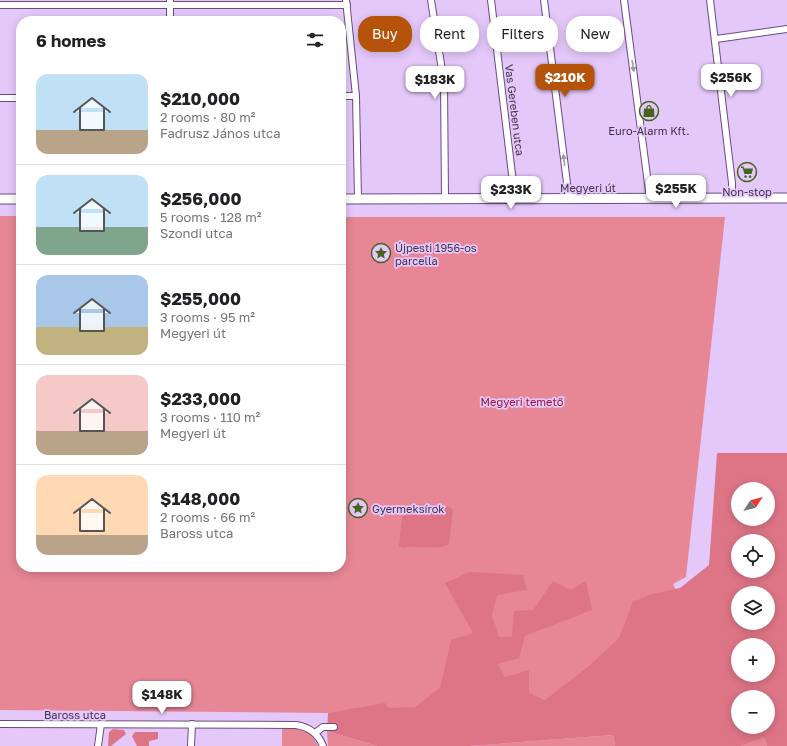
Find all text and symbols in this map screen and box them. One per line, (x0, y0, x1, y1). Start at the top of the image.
chip: Buy (358, 16, 412, 52)
chip: Rent (420, 16, 479, 52)
chip: Filters (487, 16, 558, 52)
chip: New (566, 16, 624, 52)
icon: filters (304, 29, 326, 51)
text: 6 homes (36, 30, 106, 51)
one-way arrow (630, 60, 636, 72)
street label: Vas Gereben utca (503, 63, 527, 157)
pin: $210K (537, 64, 593, 98)
pin: $256K (703, 64, 759, 98)
pin: $183K (407, 66, 463, 100)
text: $210K (544, 69, 586, 85)
text: $256K (710, 69, 752, 85)
text: $183K (414, 71, 456, 87)
text: $210,000 (160, 88, 240, 109)
icon: home (68, 90, 116, 138)
shop icon: Euro-Alarm Kft. (638, 100, 660, 122)
text: 2 rooms · 80 m² (160, 109, 256, 125)
place label: Euro-Alarm Kft. (608, 124, 690, 137)
text: Fadrusz János utca (160, 125, 281, 141)
one-way arrow (561, 154, 567, 166)
supermarket icon: Non-stop (736, 161, 758, 183)
pin: $255K (648, 175, 704, 209)
pin: $233K (483, 176, 539, 210)
text: $255K (655, 180, 697, 196)
text: $233K (490, 181, 532, 197)
street label: Megyeri út (560, 181, 616, 194)
place label: Non-stop (722, 185, 772, 198)
text: $256,000 (160, 188, 242, 209)
icon: home (68, 191, 116, 239)
text: 5 rooms · 128 m² (160, 209, 261, 225)
text: Szondi utca (160, 225, 233, 241)
place label: Újpesti 1956-os parcella (395, 241, 477, 267)
place icon: Újpesti 1956-os parcella (370, 242, 392, 264)
text: $255,000 (160, 288, 241, 309)
icon: home (68, 291, 116, 339)
text: 3 rooms · 95 m² (160, 309, 255, 325)
text: Megyeri út (160, 325, 226, 341)
text: $233,000 (160, 388, 241, 409)
icon: home (68, 391, 116, 439)
park label: Megyeri temető (481, 395, 564, 408)
text: 3 rooms · 110 m² (160, 409, 260, 425)
text: Megyeri út (160, 425, 226, 441)
north arrow (731, 482, 775, 526)
map controls (731, 482, 775, 734)
text: $148,000 (160, 488, 240, 509)
icon: home (68, 491, 116, 539)
place icon: Gyermeksírok (347, 497, 369, 519)
place label: Gyermeksírok (372, 502, 444, 515)
text: 2 rooms · 66 m² (160, 509, 255, 525)
text: Baross utca (160, 525, 233, 541)
button: locate (731, 534, 775, 578)
button: layers (731, 586, 775, 630)
button: + (731, 638, 775, 682)
pin: $148K (134, 681, 190, 715)
text: $148K (141, 686, 183, 702)
button: − (731, 690, 775, 734)
street label: Baross utca (44, 708, 106, 721)

